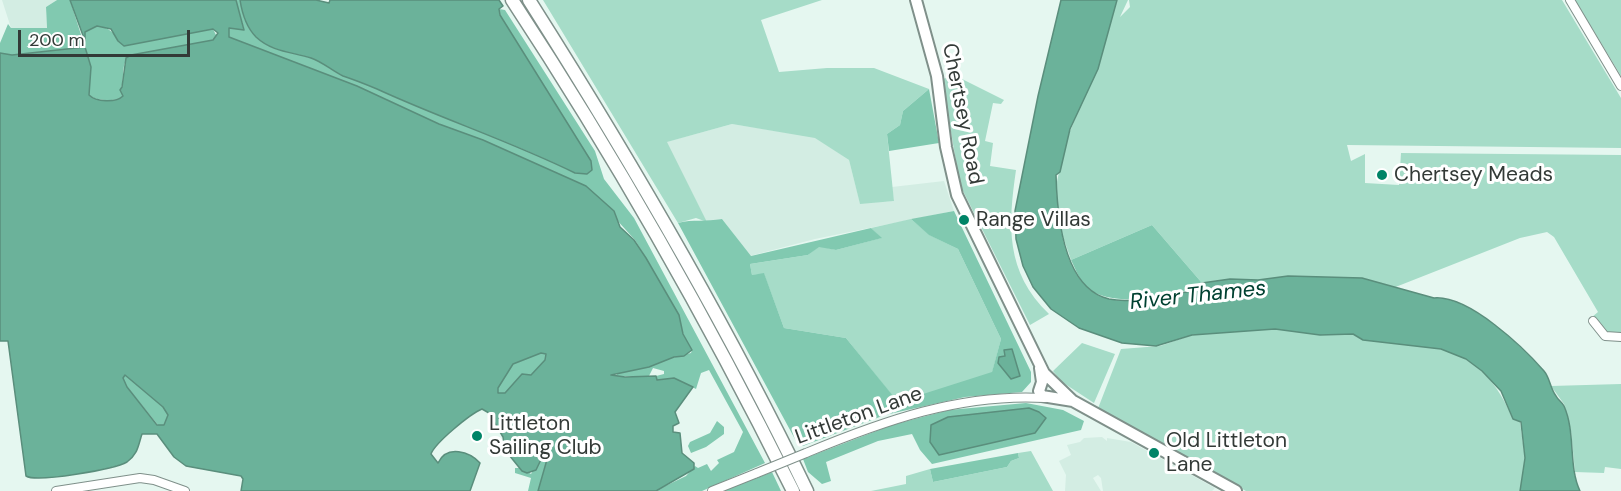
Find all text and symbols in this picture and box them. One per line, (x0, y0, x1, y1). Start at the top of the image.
scale bar (21, 18, 194, 56)
text: 200 m (29, 28, 85, 52)
street label: Chertsey Road (936, 41, 988, 187)
place label: Chertsey Meads (1394, 162, 1553, 188)
marker: Chertsey Meads (1375, 168, 1389, 182)
place label: Range Villas (976, 207, 1091, 233)
marker: Range Villas (957, 213, 971, 227)
water label: River Thames (1128, 276, 1268, 316)
street label: Littleton Lane (792, 381, 926, 451)
place label: Littleton Sailing Club (489, 411, 602, 461)
place label: Old Littleton Lane (1166, 428, 1287, 478)
marker: Littleton Sailing Club (470, 429, 484, 443)
marker: Old Littleton Lane (1147, 446, 1161, 460)

